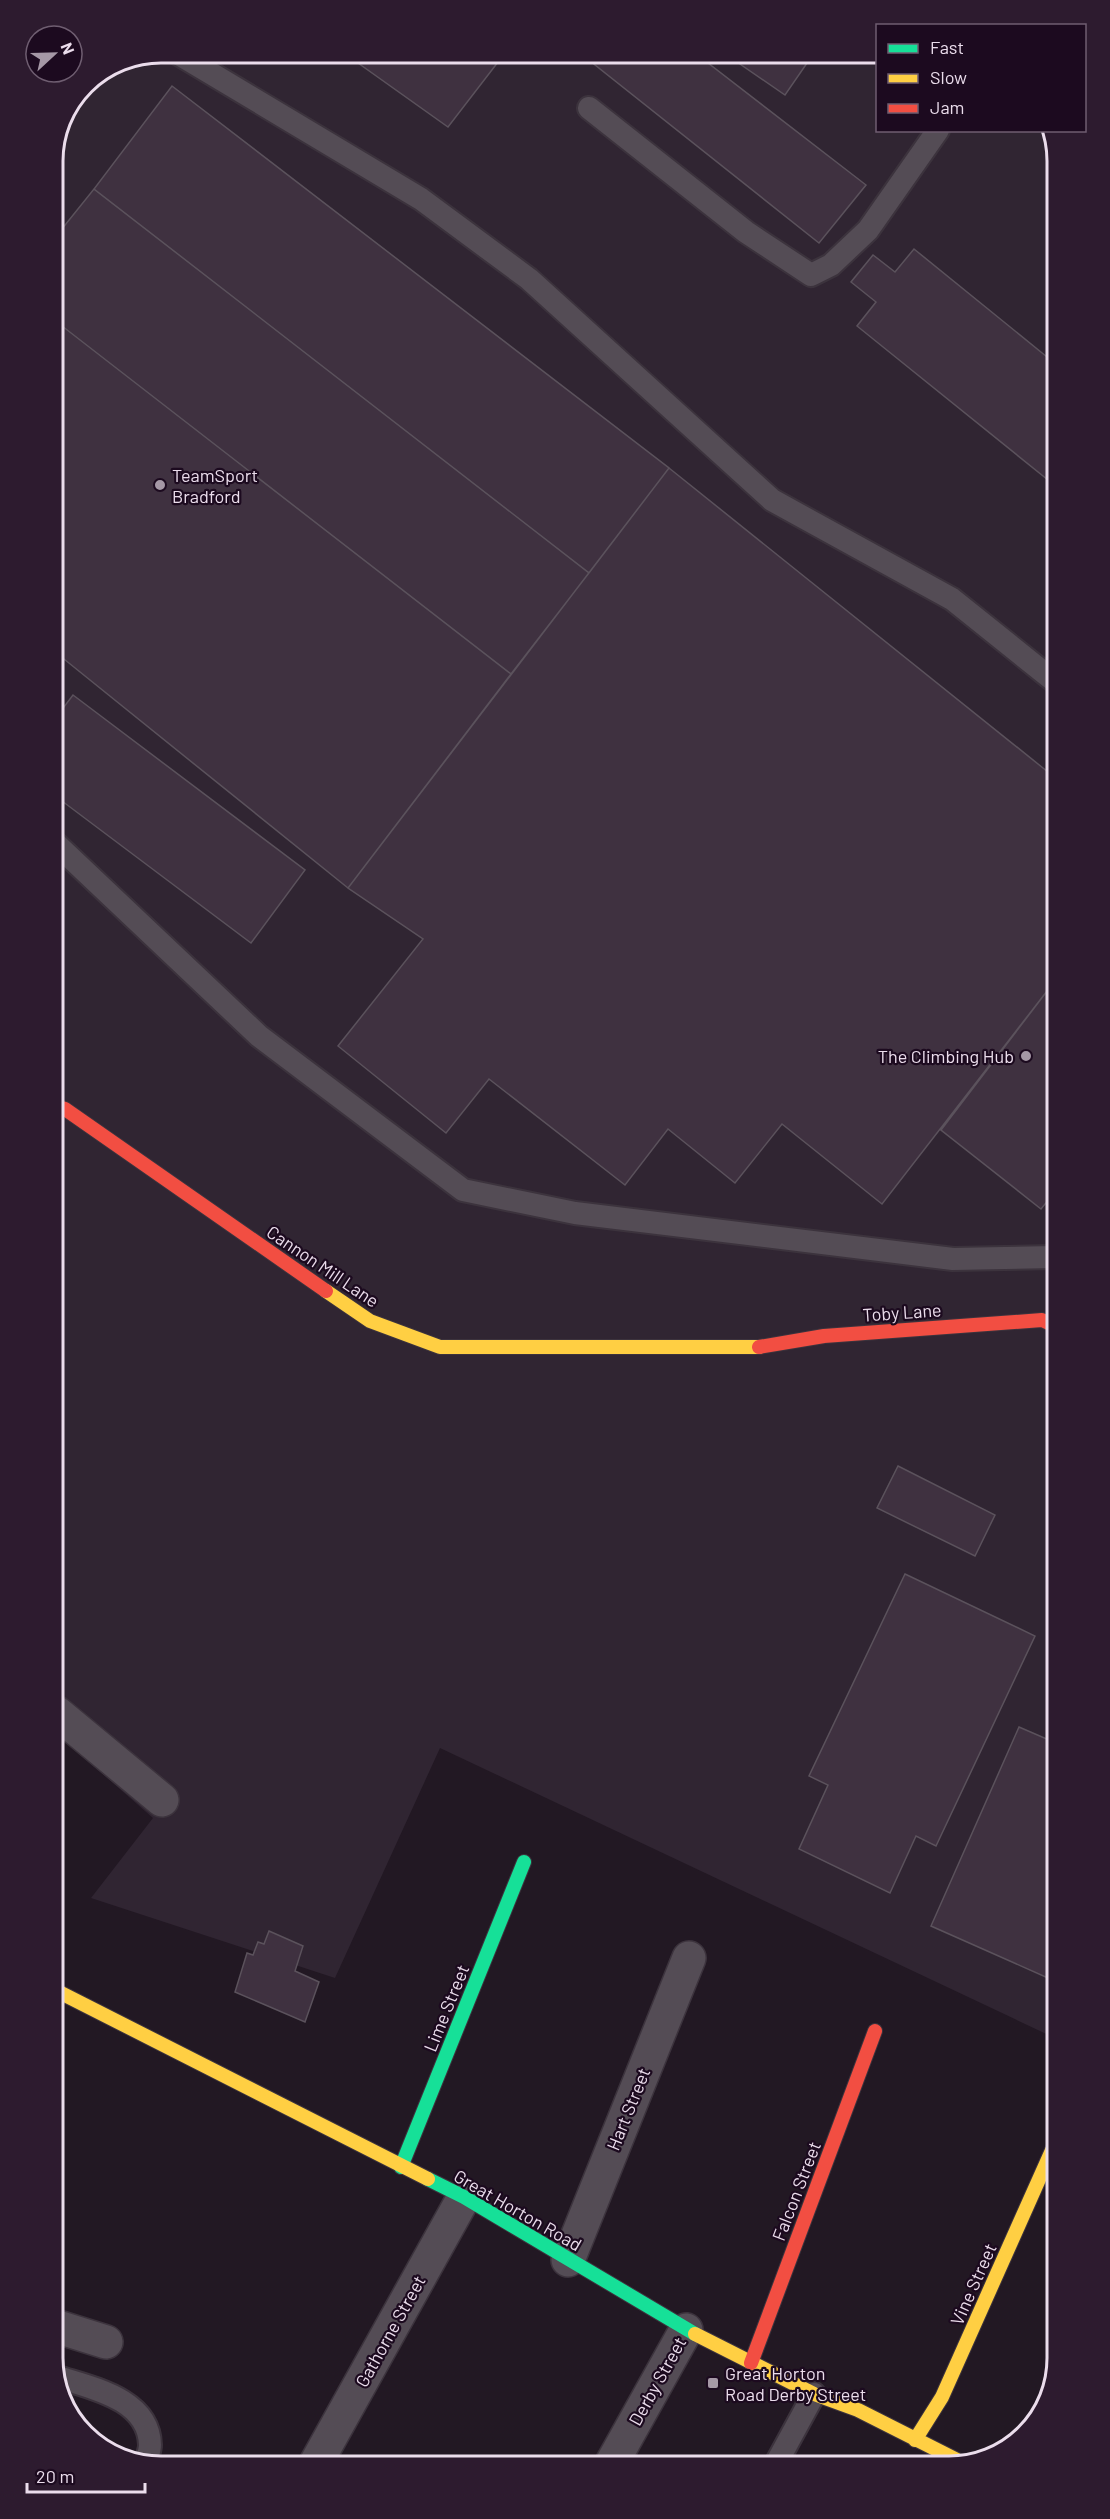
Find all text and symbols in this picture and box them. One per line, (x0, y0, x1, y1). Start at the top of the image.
north arrow (24, 24, 84, 84)
legend (876, 24, 1086, 132)
text: Fast (930, 36, 964, 58)
text: N (58, 40, 79, 57)
text: Slow (930, 66, 967, 88)
text: Jam (930, 96, 964, 118)
place label: TeamSport Bradford (172, 464, 258, 507)
marker: TeamSport Bradford (153, 478, 167, 492)
place label: The Climbing Hub (878, 1045, 1014, 1067)
marker: The Climbing Hub (1019, 1049, 1033, 1063)
street label: Cannon Mill Lane (263, 1220, 383, 1312)
street label: Toby Lane (862, 1298, 942, 1326)
street label: Lime Street (419, 1961, 473, 2055)
street label: Hart Street (601, 2065, 655, 2153)
street label: Falcon Street (767, 2138, 825, 2244)
street label: Great Horton Road (450, 2165, 586, 2255)
street label: Vine Street (945, 2240, 1001, 2328)
street label: Gathorne Street (350, 2271, 430, 2391)
street label: Derby Street (624, 2333, 690, 2429)
place label: Great Horton Road Derby Street (725, 2362, 866, 2405)
marker: Great Horton Road Derby Street (706, 2376, 720, 2390)
scale bar (27, 2456, 146, 2494)
text: 20 m (36, 2465, 74, 2487)

